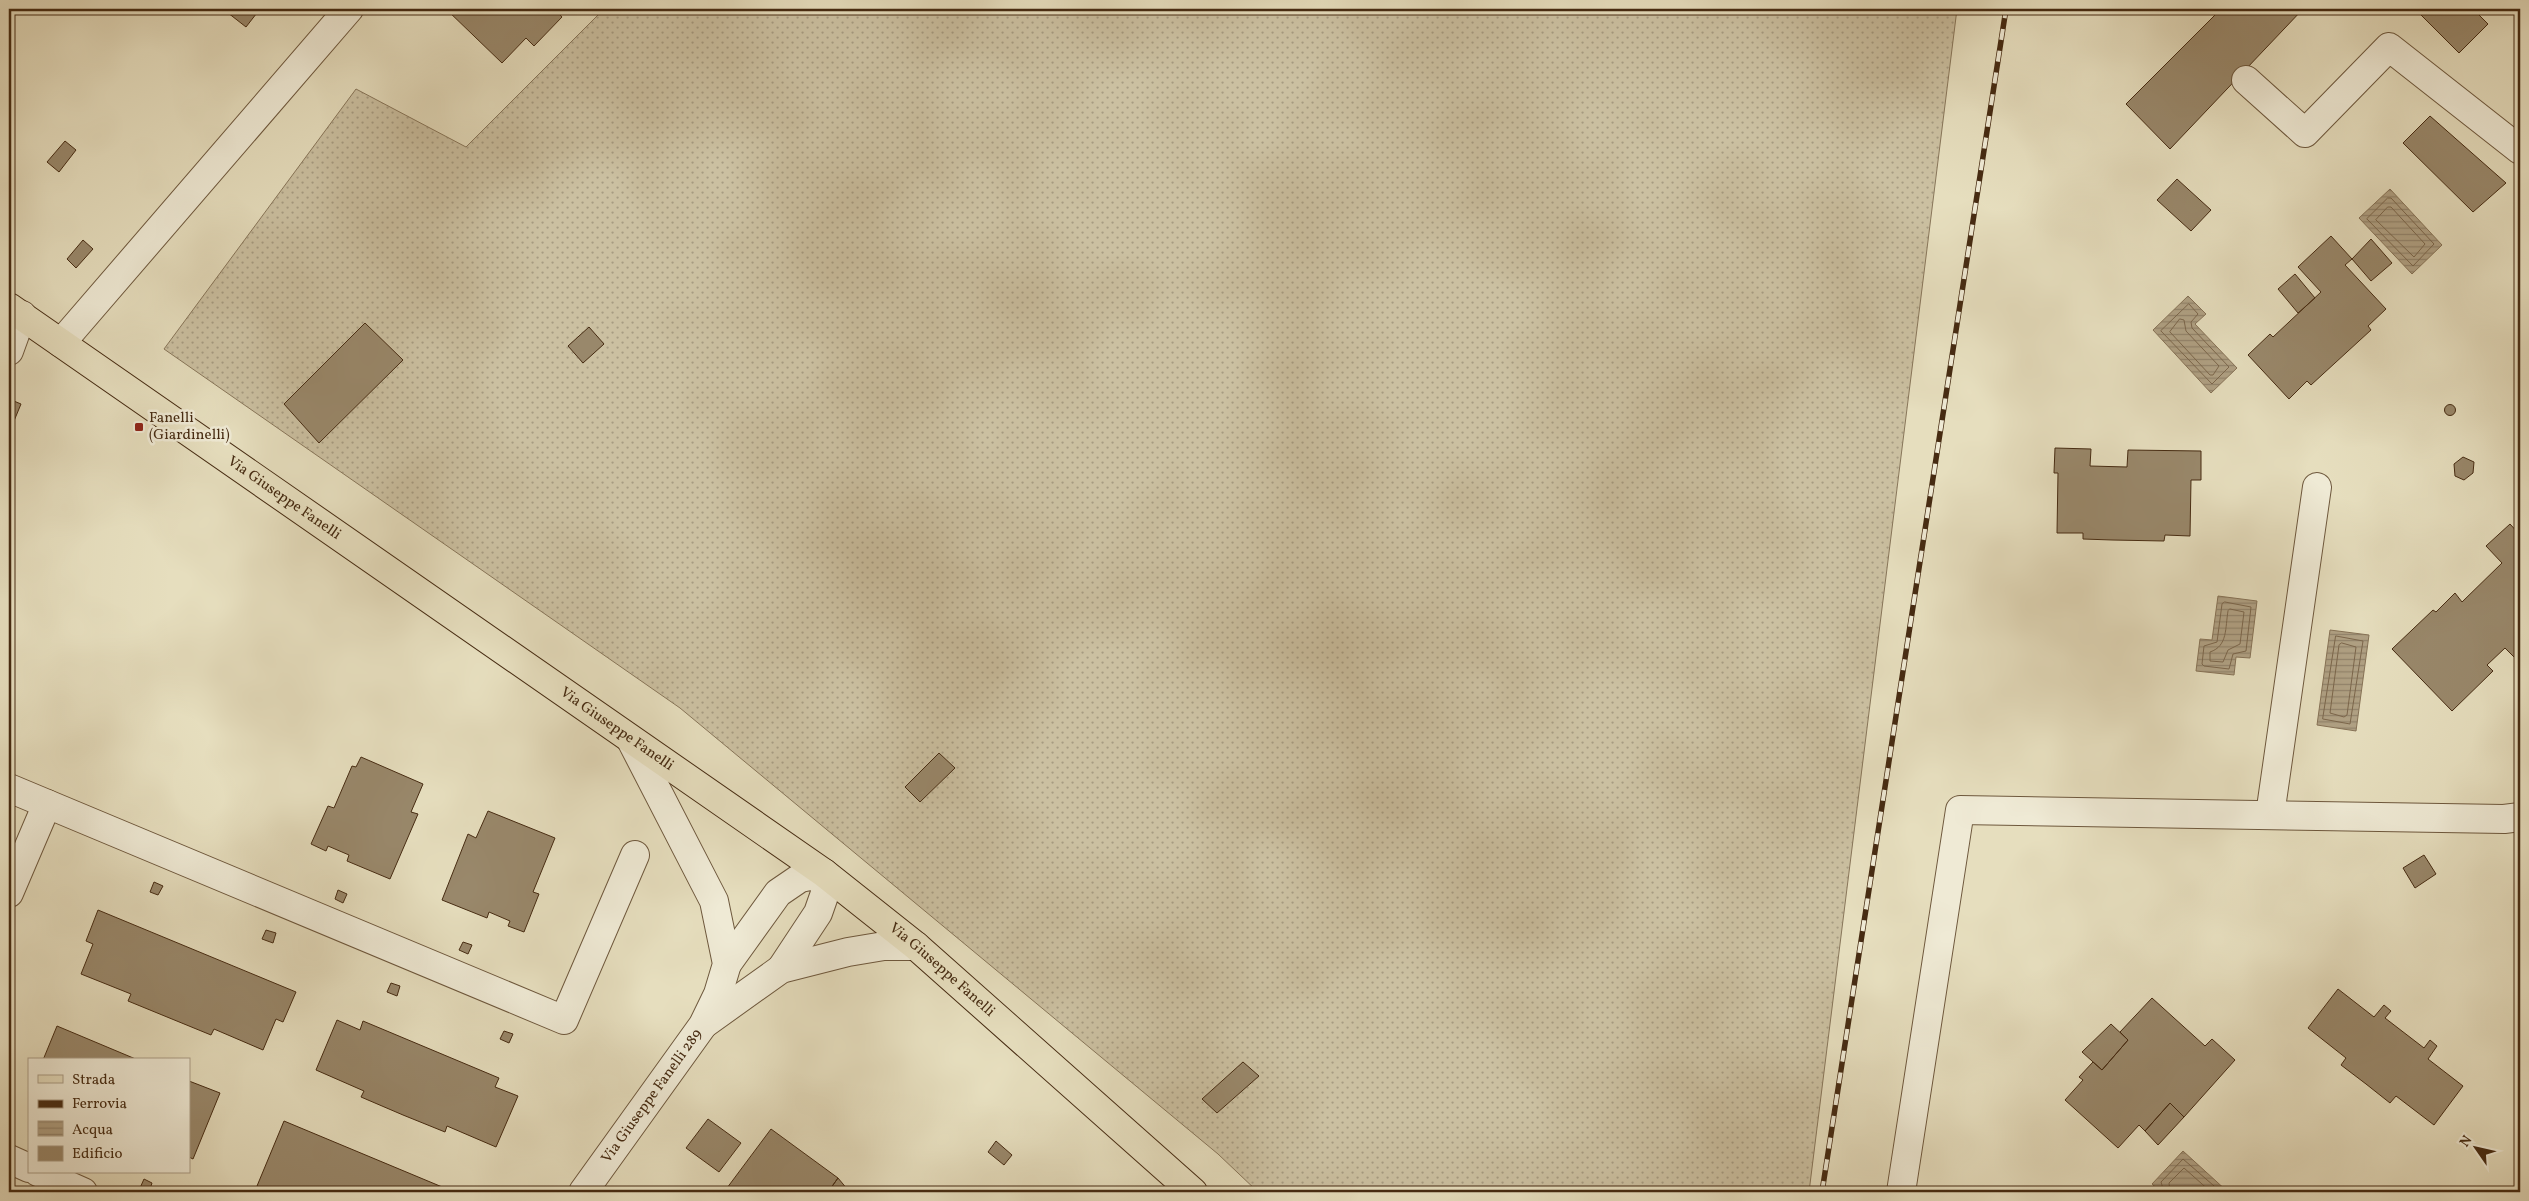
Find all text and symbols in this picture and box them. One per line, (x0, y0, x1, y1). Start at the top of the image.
place label: Fanelli (Giardinelli) (149, 408, 230, 446)
marker: Fanelli (Giardinelli) (133, 421, 145, 433)
street label: Via Giuseppe Fanelli (223, 451, 345, 545)
street label: Via Giuseppe Fanelli (556, 682, 678, 776)
street label: Via Giuseppe Fanelli (885, 918, 1000, 1022)
street label: Via Giuseppe Fanelli 289 (596, 1025, 707, 1168)
legend (28, 1058, 190, 1174)
text: Strada (72, 1070, 115, 1091)
text: Ferrovia (72, 1094, 127, 1115)
text: Acqua (72, 1120, 113, 1141)
north arrow (2452, 1124, 2502, 1174)
text: N (2456, 1132, 2477, 1151)
text: Edificio (72, 1144, 123, 1165)

